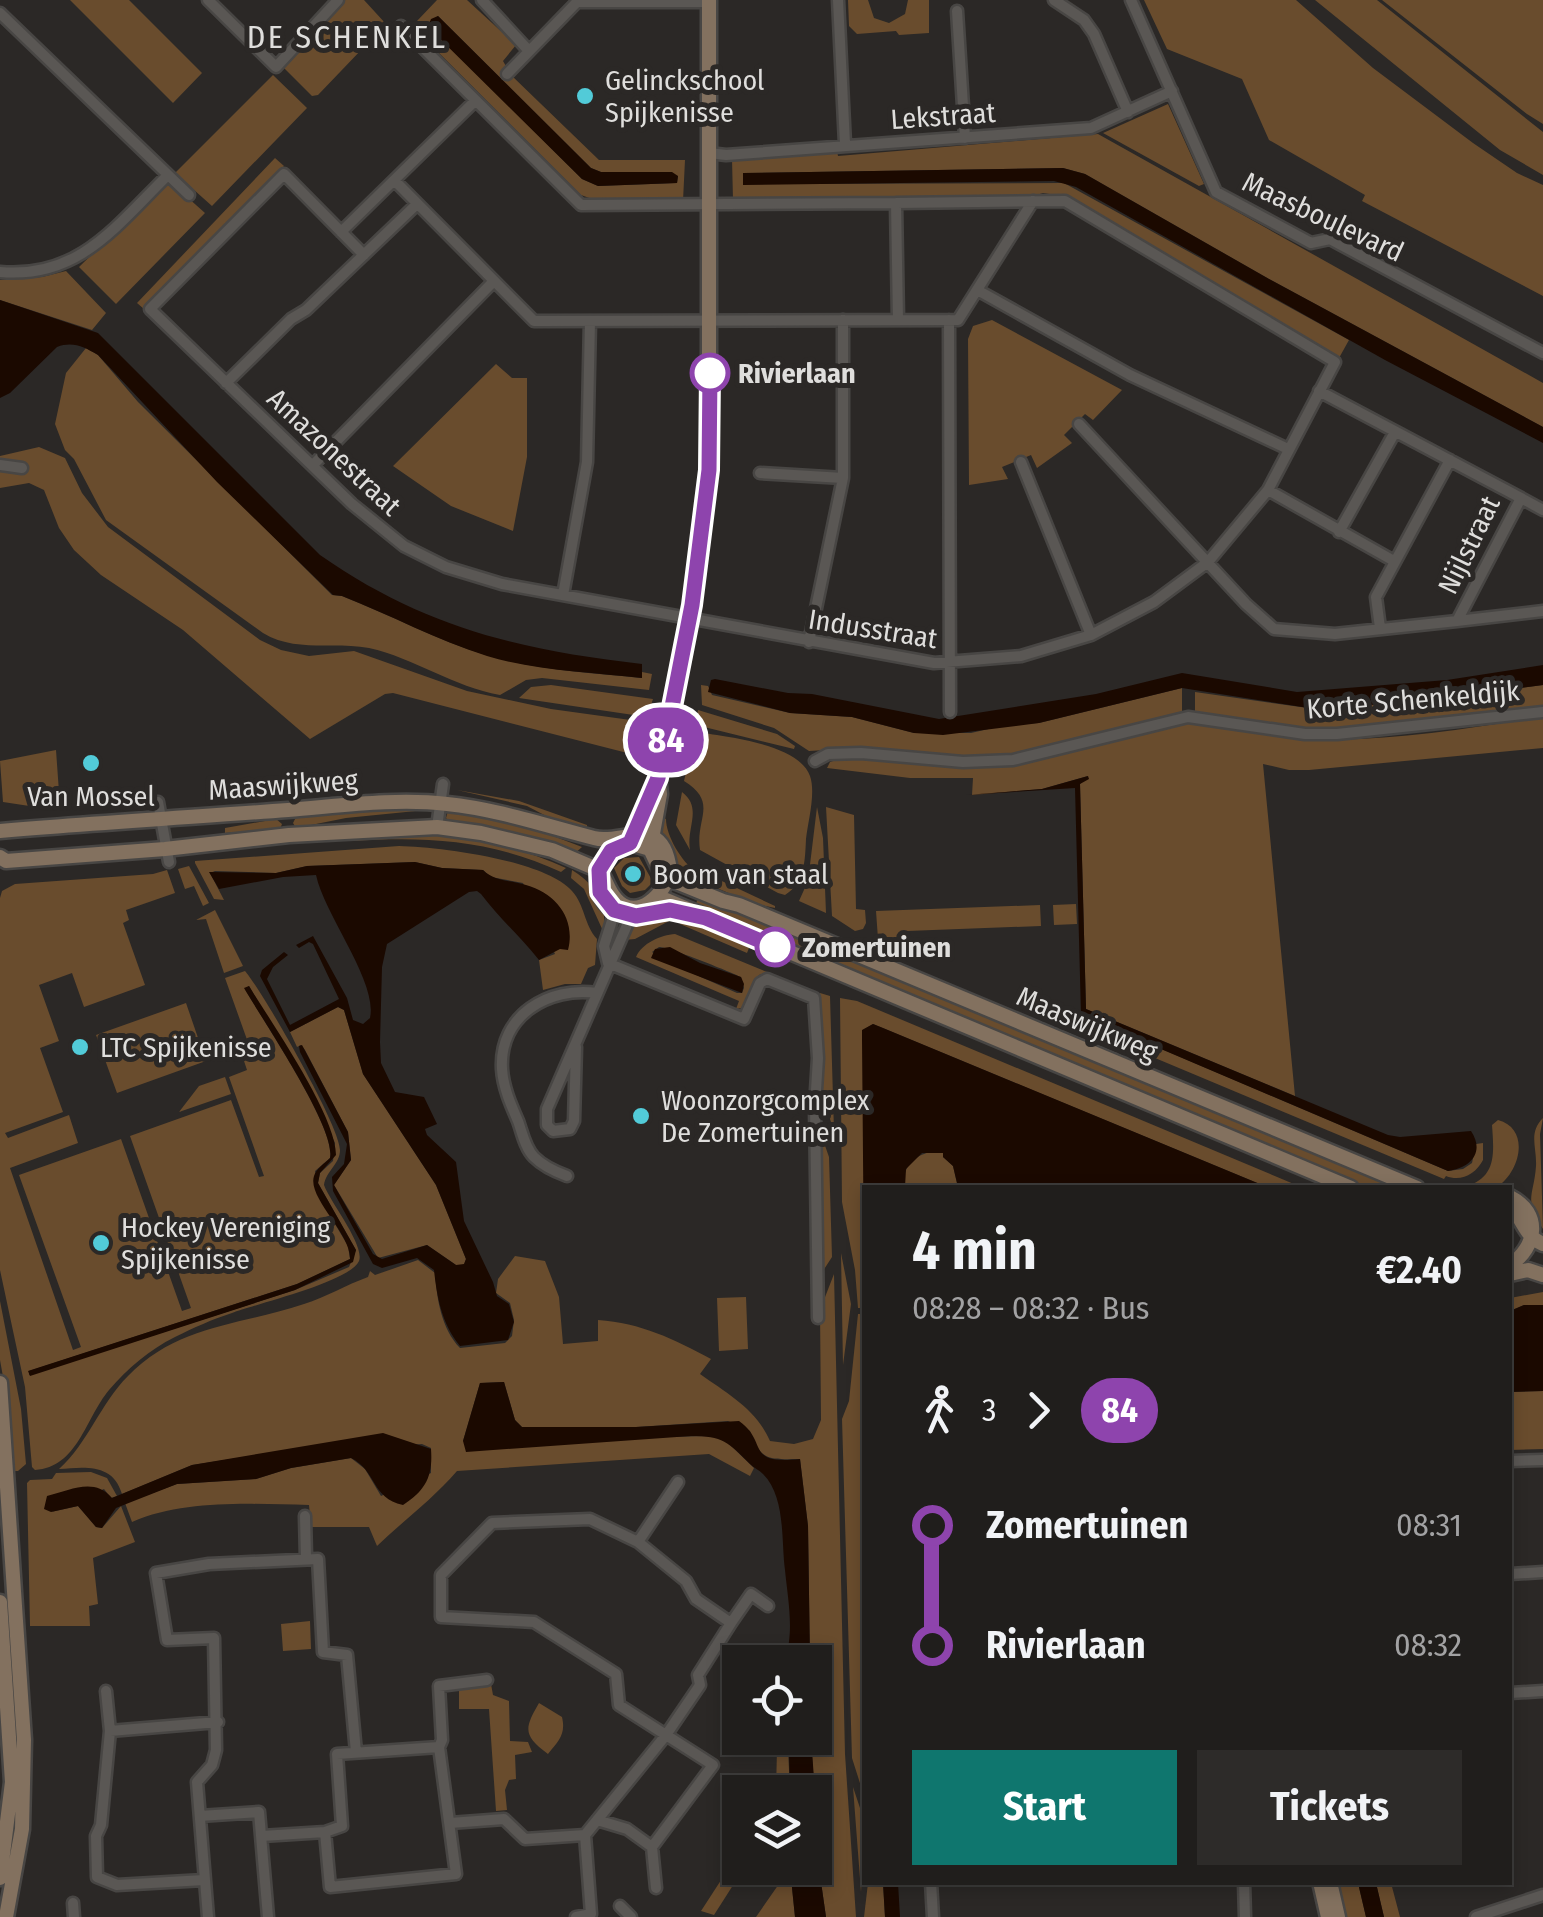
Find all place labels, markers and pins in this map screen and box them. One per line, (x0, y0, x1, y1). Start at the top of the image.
place label: Gelinckschool Spijkenisse (605, 64, 765, 129)
marker: Gelinckschool Spijkenisse (574, 85, 596, 107)
marker: Rivierlaan (691, 354, 729, 392)
place label: Rivierlaan (738, 357, 856, 390)
marker: Van Mossel (80, 752, 102, 774)
place label: Van Mossel (27, 780, 155, 813)
place label: Boom van staal (653, 858, 828, 891)
marker: Boom van staal (622, 863, 644, 885)
marker: Zomertuinen (756, 928, 794, 966)
place label: Zomertuinen (802, 931, 951, 964)
place label: LTC Spijkenisse (100, 1031, 272, 1064)
marker: LTC Spijkenisse (69, 1036, 91, 1058)
place label: Woonzorgcomplex De Zomertuinen (661, 1084, 870, 1149)
marker: Woonzorgcomplex De Zomertuinen (630, 1105, 652, 1127)
place label: Hockey Vereniging Spijkenisse (121, 1211, 331, 1276)
marker: Hockey Vereniging Spijkenisse (90, 1232, 112, 1254)

